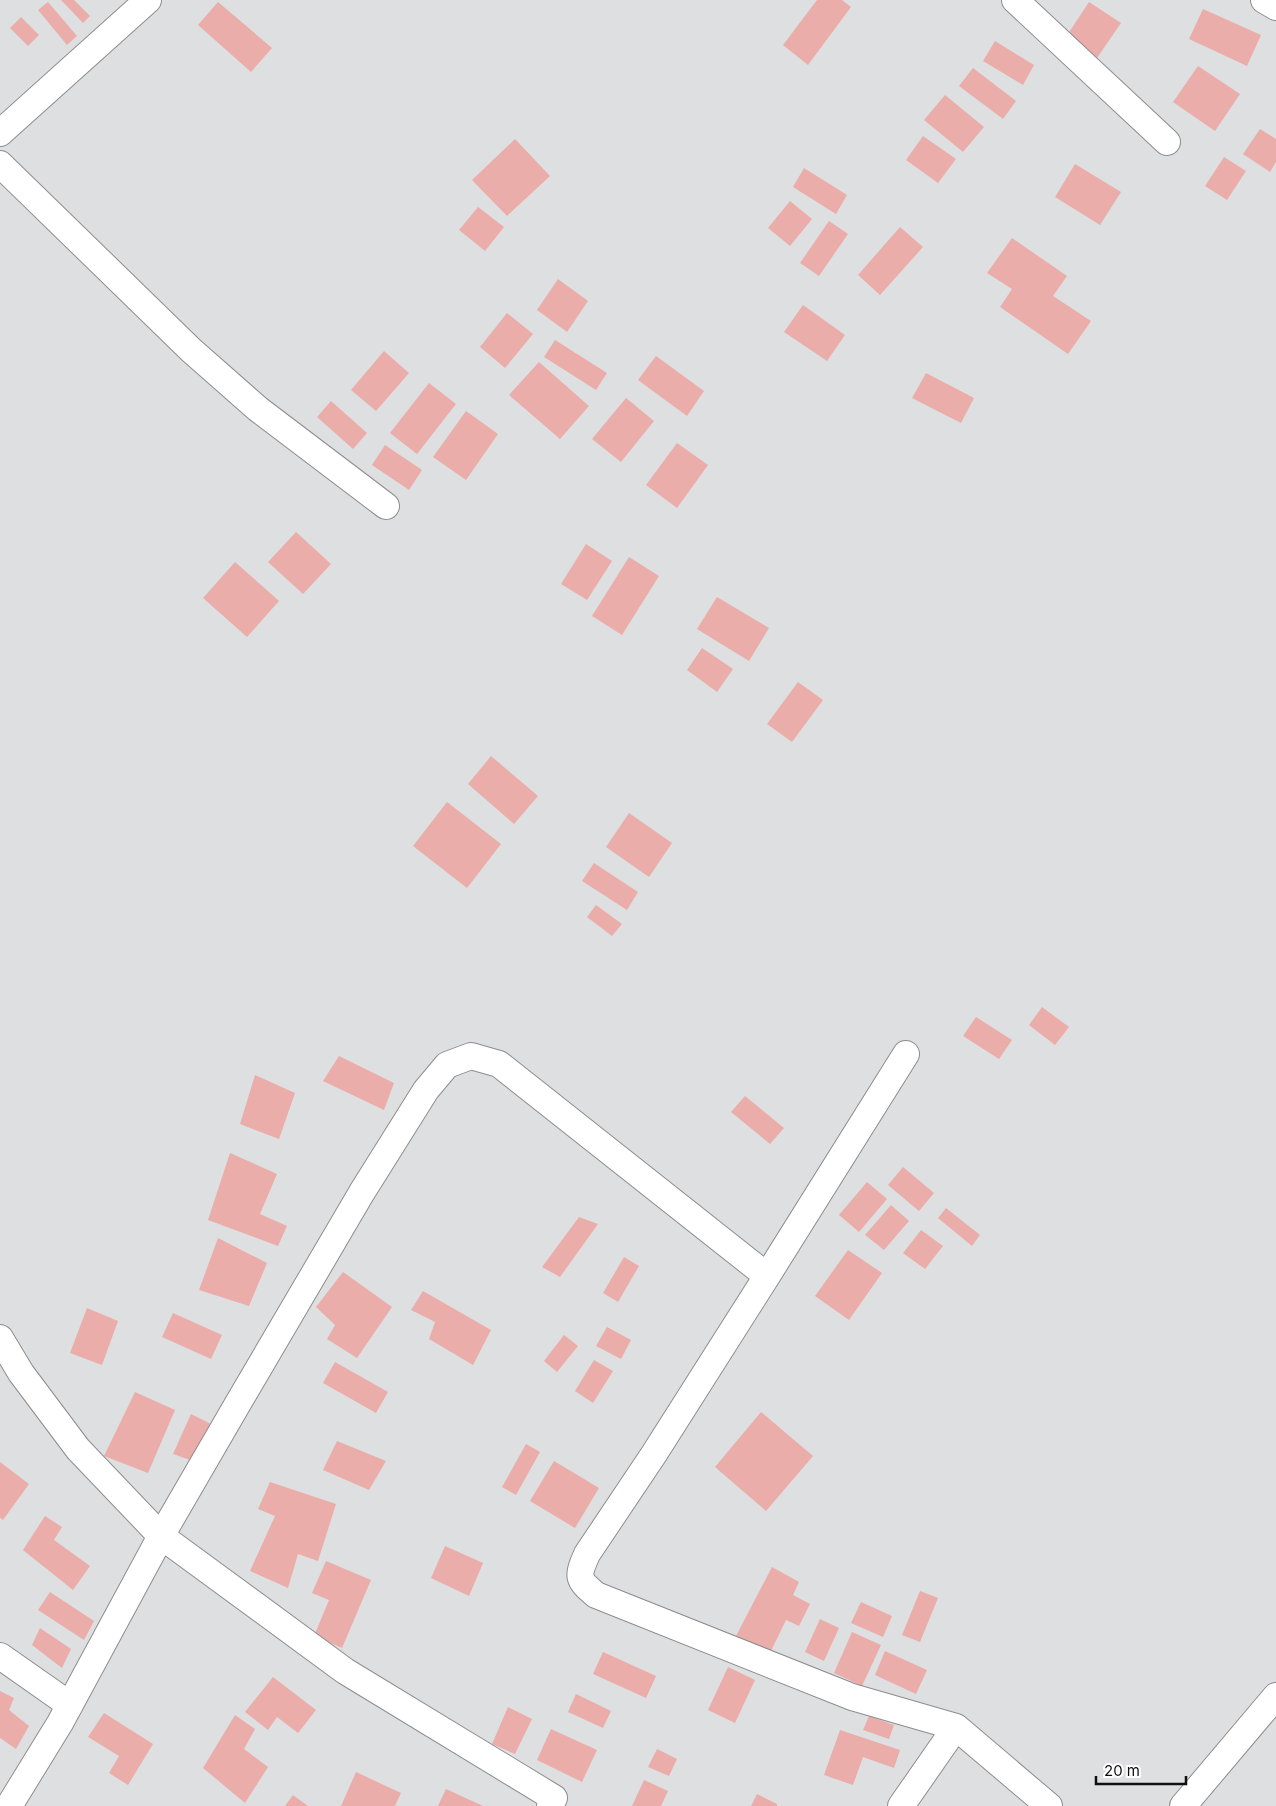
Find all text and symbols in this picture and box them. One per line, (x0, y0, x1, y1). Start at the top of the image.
scale bar (1096, 1754, 1186, 1786)
text: 20 m (1104, 1761, 1140, 1780)

